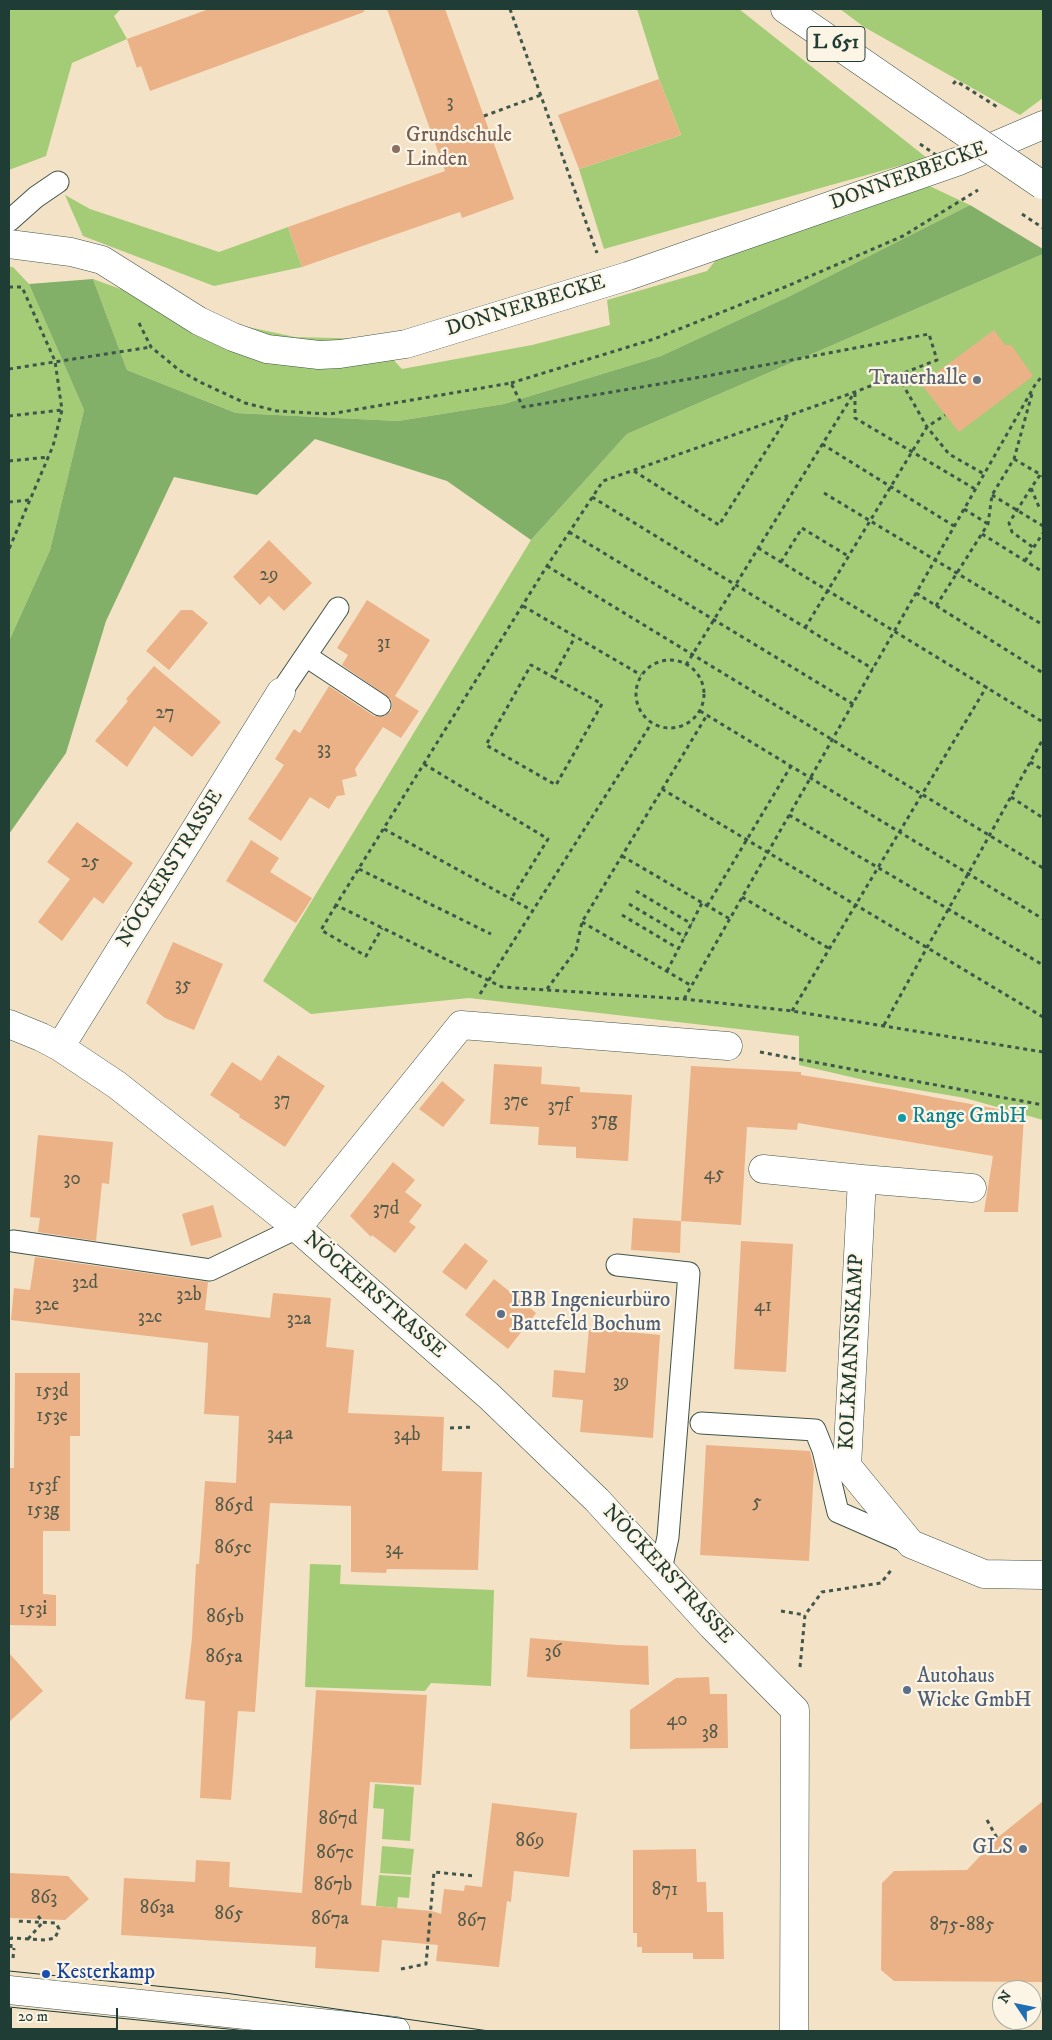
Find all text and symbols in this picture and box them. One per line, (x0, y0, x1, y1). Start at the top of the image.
road number: L 651 (807, 27, 865, 62)
house number: 3 (446, 92, 454, 114)
place label: Grundschule Linden (406, 124, 512, 174)
street label: DONNERBECKE (827, 137, 991, 217)
marker: Grundschule Linden (390, 143, 402, 155)
street label: DONNERBECKE (443, 271, 609, 343)
place label: Trauerhalle (869, 367, 967, 393)
marker: Trauerhalle (971, 374, 983, 386)
house number: 29 (260, 565, 278, 587)
house number: 31 (377, 633, 391, 655)
house number: 27 (156, 703, 174, 725)
house number: 33 (317, 739, 331, 761)
street label: NÖCKERSTRASSE (112, 786, 230, 952)
house number: 25 (81, 852, 99, 874)
house number: 35 (175, 975, 191, 997)
house number: 37 (273, 1090, 291, 1112)
house number: 37e (504, 1091, 528, 1113)
house number: 37f (547, 1096, 571, 1118)
place label: Range GmbH (912, 1105, 1027, 1131)
house number: 37g (591, 1110, 617, 1132)
marker: Range GmbH (896, 1112, 908, 1124)
house number: 45 (704, 1164, 724, 1186)
house number: 30 (63, 1169, 81, 1191)
house number: 37d (373, 1199, 399, 1221)
street label: NÖCKERSTRASSE (298, 1227, 450, 1365)
street label: KOLKMANNSKAMP (835, 1253, 871, 1451)
house number: 32d (72, 1273, 98, 1295)
house number: 32b (176, 1285, 202, 1307)
place label: IBB Ingenieurbüro Battefeld Bochum (511, 1289, 670, 1339)
house number: 32e (35, 1295, 59, 1317)
house number: 41 (754, 1296, 772, 1318)
house number: 32c (138, 1307, 162, 1329)
marker: IBB Ingenieurbüro Battefeld Bochum (495, 1308, 507, 1320)
house number: 32a (287, 1309, 311, 1331)
house number: 39 (613, 1372, 629, 1394)
house number: 153d (36, 1381, 68, 1403)
house number: 153e (36, 1406, 68, 1428)
house number: 34a (267, 1424, 293, 1446)
house number: 34b (394, 1425, 420, 1447)
house number: 153f (28, 1476, 58, 1498)
house number: 5 (752, 1492, 762, 1514)
house number: 865d (215, 1496, 253, 1518)
house number: 153g (27, 1500, 59, 1522)
street label: NÖCKERSTRASSE (596, 1500, 738, 1650)
house number: 865c (214, 1538, 252, 1560)
house number: 34 (385, 1539, 403, 1561)
house number: 153i (19, 1599, 47, 1621)
house number: 865b (206, 1607, 244, 1629)
house number: 36 (545, 1642, 561, 1664)
house number: 865a (206, 1647, 242, 1669)
place label: Autohaus Wicke GmbH (917, 1665, 1032, 1715)
marker: Autohaus Wicke GmbH (901, 1684, 913, 1696)
house number: 40 (666, 1710, 688, 1732)
house number: 38 (702, 1723, 718, 1745)
house number: 867d (319, 1809, 357, 1831)
house number: 869 (516, 1831, 544, 1853)
place label: GLS (972, 1836, 1013, 1862)
house number: 867c (316, 1843, 354, 1865)
marker: GLS (1017, 1843, 1029, 1855)
house number: 867b (314, 1875, 352, 1897)
house number: 871 (652, 1880, 678, 1902)
house number: 863 (31, 1888, 57, 1910)
house number: 863a (140, 1898, 174, 1920)
house number: 865 (215, 1904, 243, 1926)
house number: 867a (311, 1909, 349, 1931)
house number: 867 (457, 1911, 487, 1933)
house number: 875-885 (929, 1915, 995, 1937)
place label: Kesterkamp (56, 1961, 155, 1987)
marker: Kesterkamp (40, 1968, 52, 1980)
north arrow (992, 1980, 1042, 2030)
text: N (995, 1987, 1016, 2007)
scale bar (12, 1998, 120, 2030)
text: 20 m (18, 2007, 48, 2026)

